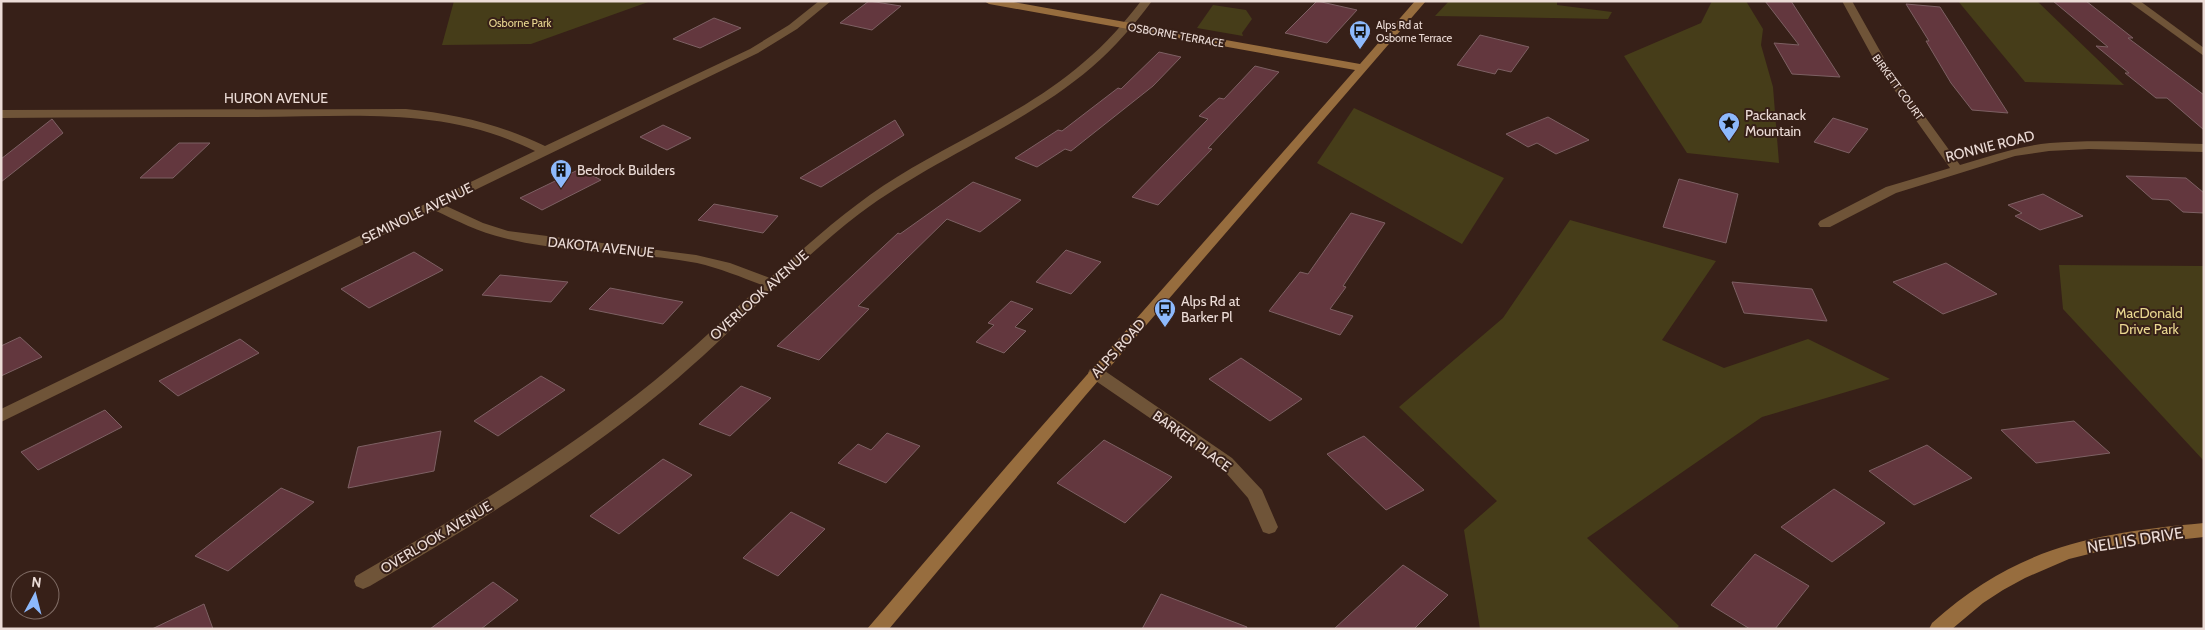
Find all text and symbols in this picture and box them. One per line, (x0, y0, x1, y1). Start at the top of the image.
park label: Osborne Park (489, 16, 551, 30)
place label: Alps Rd at Osborne Terrace (1376, 18, 1453, 45)
bus stop icon: Alps Rd at Osborne Terrace (1348, 19, 1372, 50)
street label: OSBORNE TERRACE (1127, 20, 1225, 50)
street label: BIRKETT COURT (1869, 51, 1927, 123)
street label: HURON AVENUE (224, 89, 328, 107)
place label: Packanack Mountain (1745, 106, 1807, 140)
place icon: Packanack Mountain (1717, 111, 1741, 142)
street label: RONNIE ROAD (1944, 126, 2036, 166)
building icon: Bedrock Builders (549, 158, 573, 189)
place label: Bedrock Builders (577, 161, 675, 179)
street label: SEMINOLE AVENUE (359, 178, 476, 248)
street label: DAKOTA AVENUE (547, 232, 655, 262)
street label: OVERLOOK AVENUE (706, 246, 812, 344)
place label: Alps Rd at Barker Pl (1181, 292, 1240, 326)
bus stop icon: Alps Rd at Barker Pl (1153, 297, 1177, 328)
park label: MacDonald Drive Park (2115, 304, 2183, 338)
street label: ALPS ROAD (1087, 315, 1149, 381)
street label: BARKER PLACE (1149, 407, 1235, 476)
street label: OVERLOOK AVENUE (377, 497, 495, 577)
street label: NELLIS DRIVE (2086, 523, 2185, 557)
north arrow (10, 570, 60, 620)
text: N (31, 573, 43, 592)

